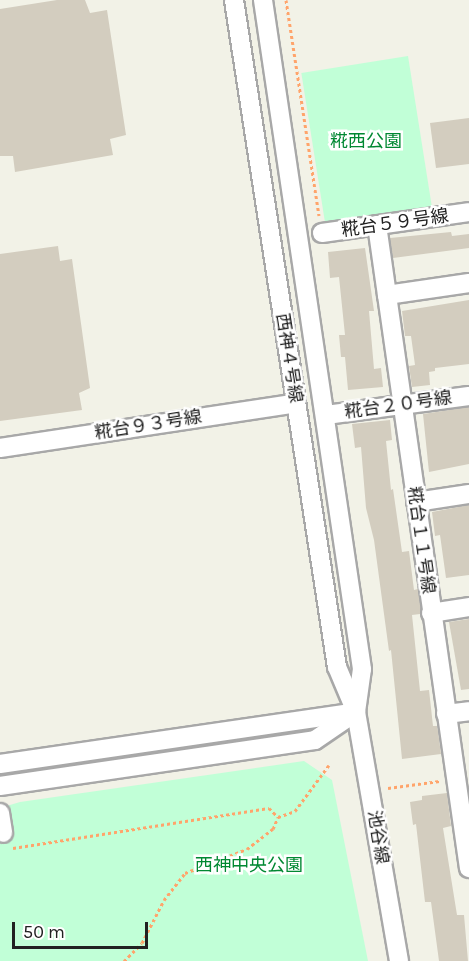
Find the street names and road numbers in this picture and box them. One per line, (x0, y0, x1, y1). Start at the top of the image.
street label: 糀台５９号線 (340, 205, 450, 241)
street label: 西神４号線 (271, 312, 307, 404)
street label: 糀台２０号線 (343, 387, 453, 423)
street label: 糀台９３号線 (93, 406, 203, 444)
street label: 糀台１１号線 (403, 485, 439, 595)
street label: 池谷線 (363, 809, 393, 865)

